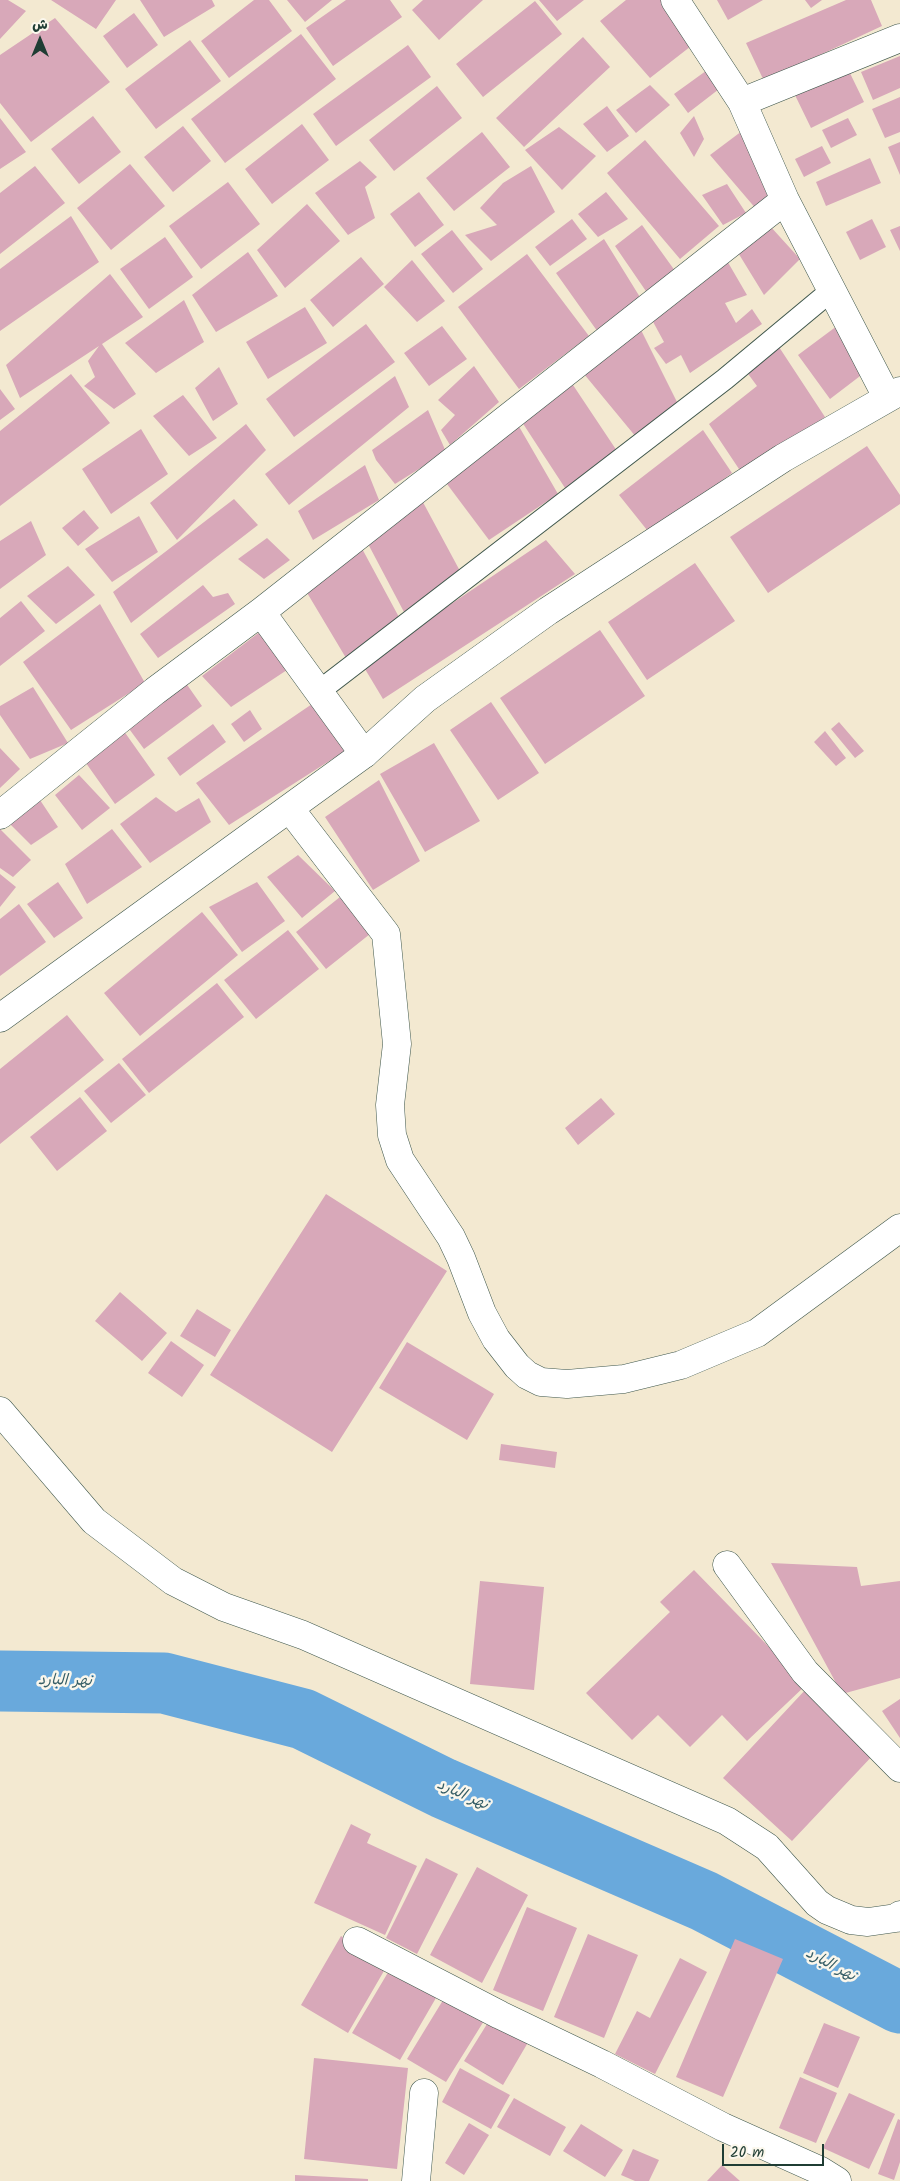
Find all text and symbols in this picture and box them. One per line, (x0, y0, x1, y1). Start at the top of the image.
text: ش (32, 14, 48, 36)
north arrow (15, 15, 65, 65)
water label: نهر البارد (38, 1673, 92, 1691)
water label: نهر البارد (434, 1777, 490, 1815)
water label: نهر البارد (802, 1945, 858, 1987)
scale bar (725, 2134, 828, 2166)
text: 20 m (730, 2141, 764, 2165)

